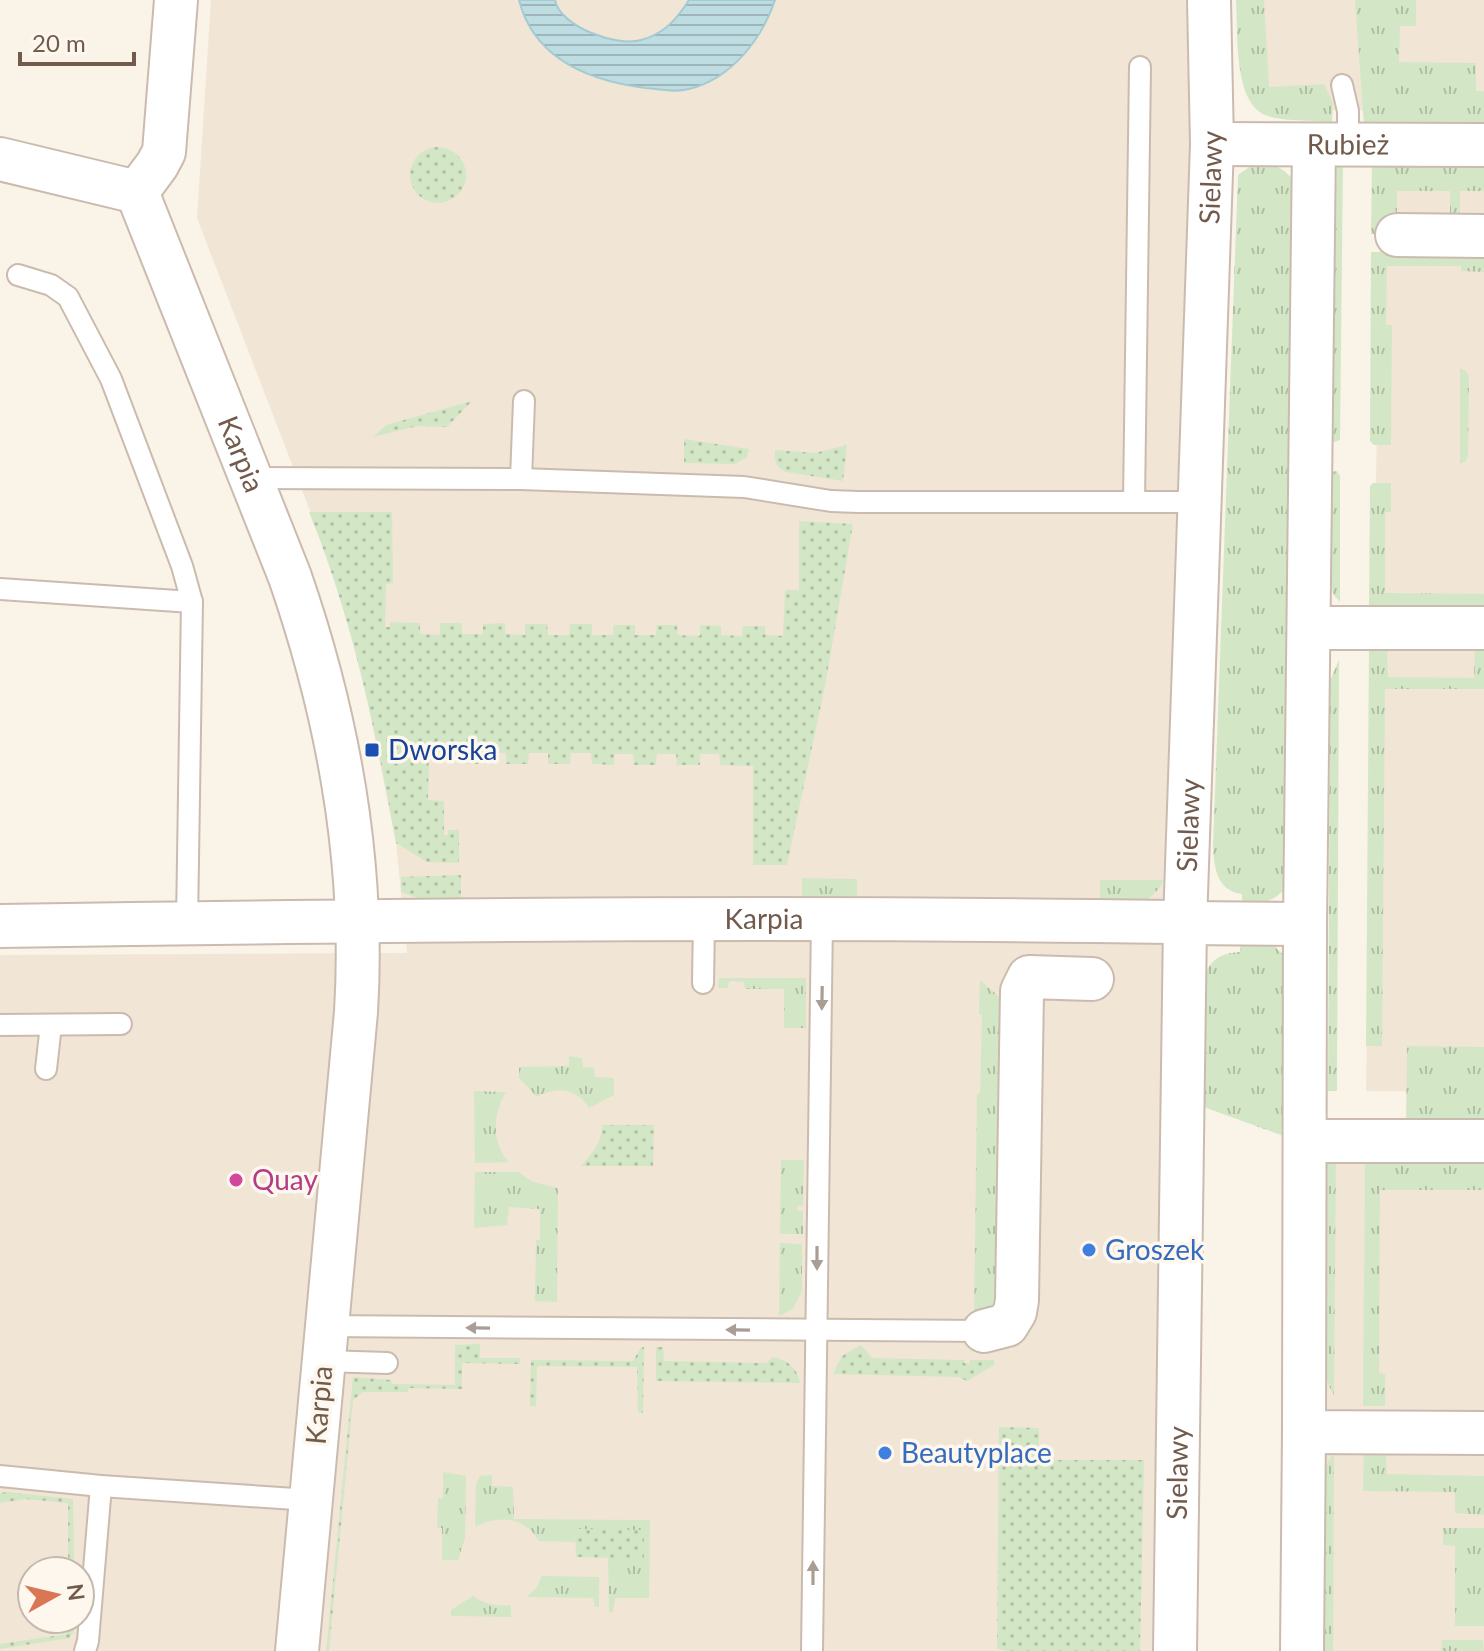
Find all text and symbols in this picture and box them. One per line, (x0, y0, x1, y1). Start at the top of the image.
scale bar (20, 16, 134, 66)
text: 20 m (32, 28, 86, 57)
street label: Rubież (1307, 126, 1389, 161)
street label: Sielawy (1191, 130, 1228, 225)
street label: Karpia (212, 411, 272, 497)
place label: Dworska (388, 732, 497, 766)
marker: Dworska (363, 741, 381, 759)
street label: Sielawy (1169, 777, 1206, 872)
street label: Karpia (724, 901, 803, 935)
one-way arrow (815, 986, 828, 1011)
place label: Quay (252, 1162, 318, 1196)
marker: Quay (227, 1171, 245, 1189)
place label: Groszek (1105, 1232, 1205, 1266)
marker: Groszek (1080, 1241, 1098, 1259)
one-way arrow (811, 1246, 824, 1271)
one-way arrow (465, 1322, 490, 1334)
one-way arrow (725, 1324, 750, 1336)
street label: Karpia (298, 1364, 338, 1446)
street label: Sielawy (1159, 1425, 1194, 1520)
place label: Beautyplace (901, 1435, 1052, 1469)
marker: Beautyplace (876, 1444, 894, 1462)
north arrow (16, 1555, 96, 1635)
one-way arrow (807, 1560, 819, 1585)
text: N (62, 1582, 91, 1602)

